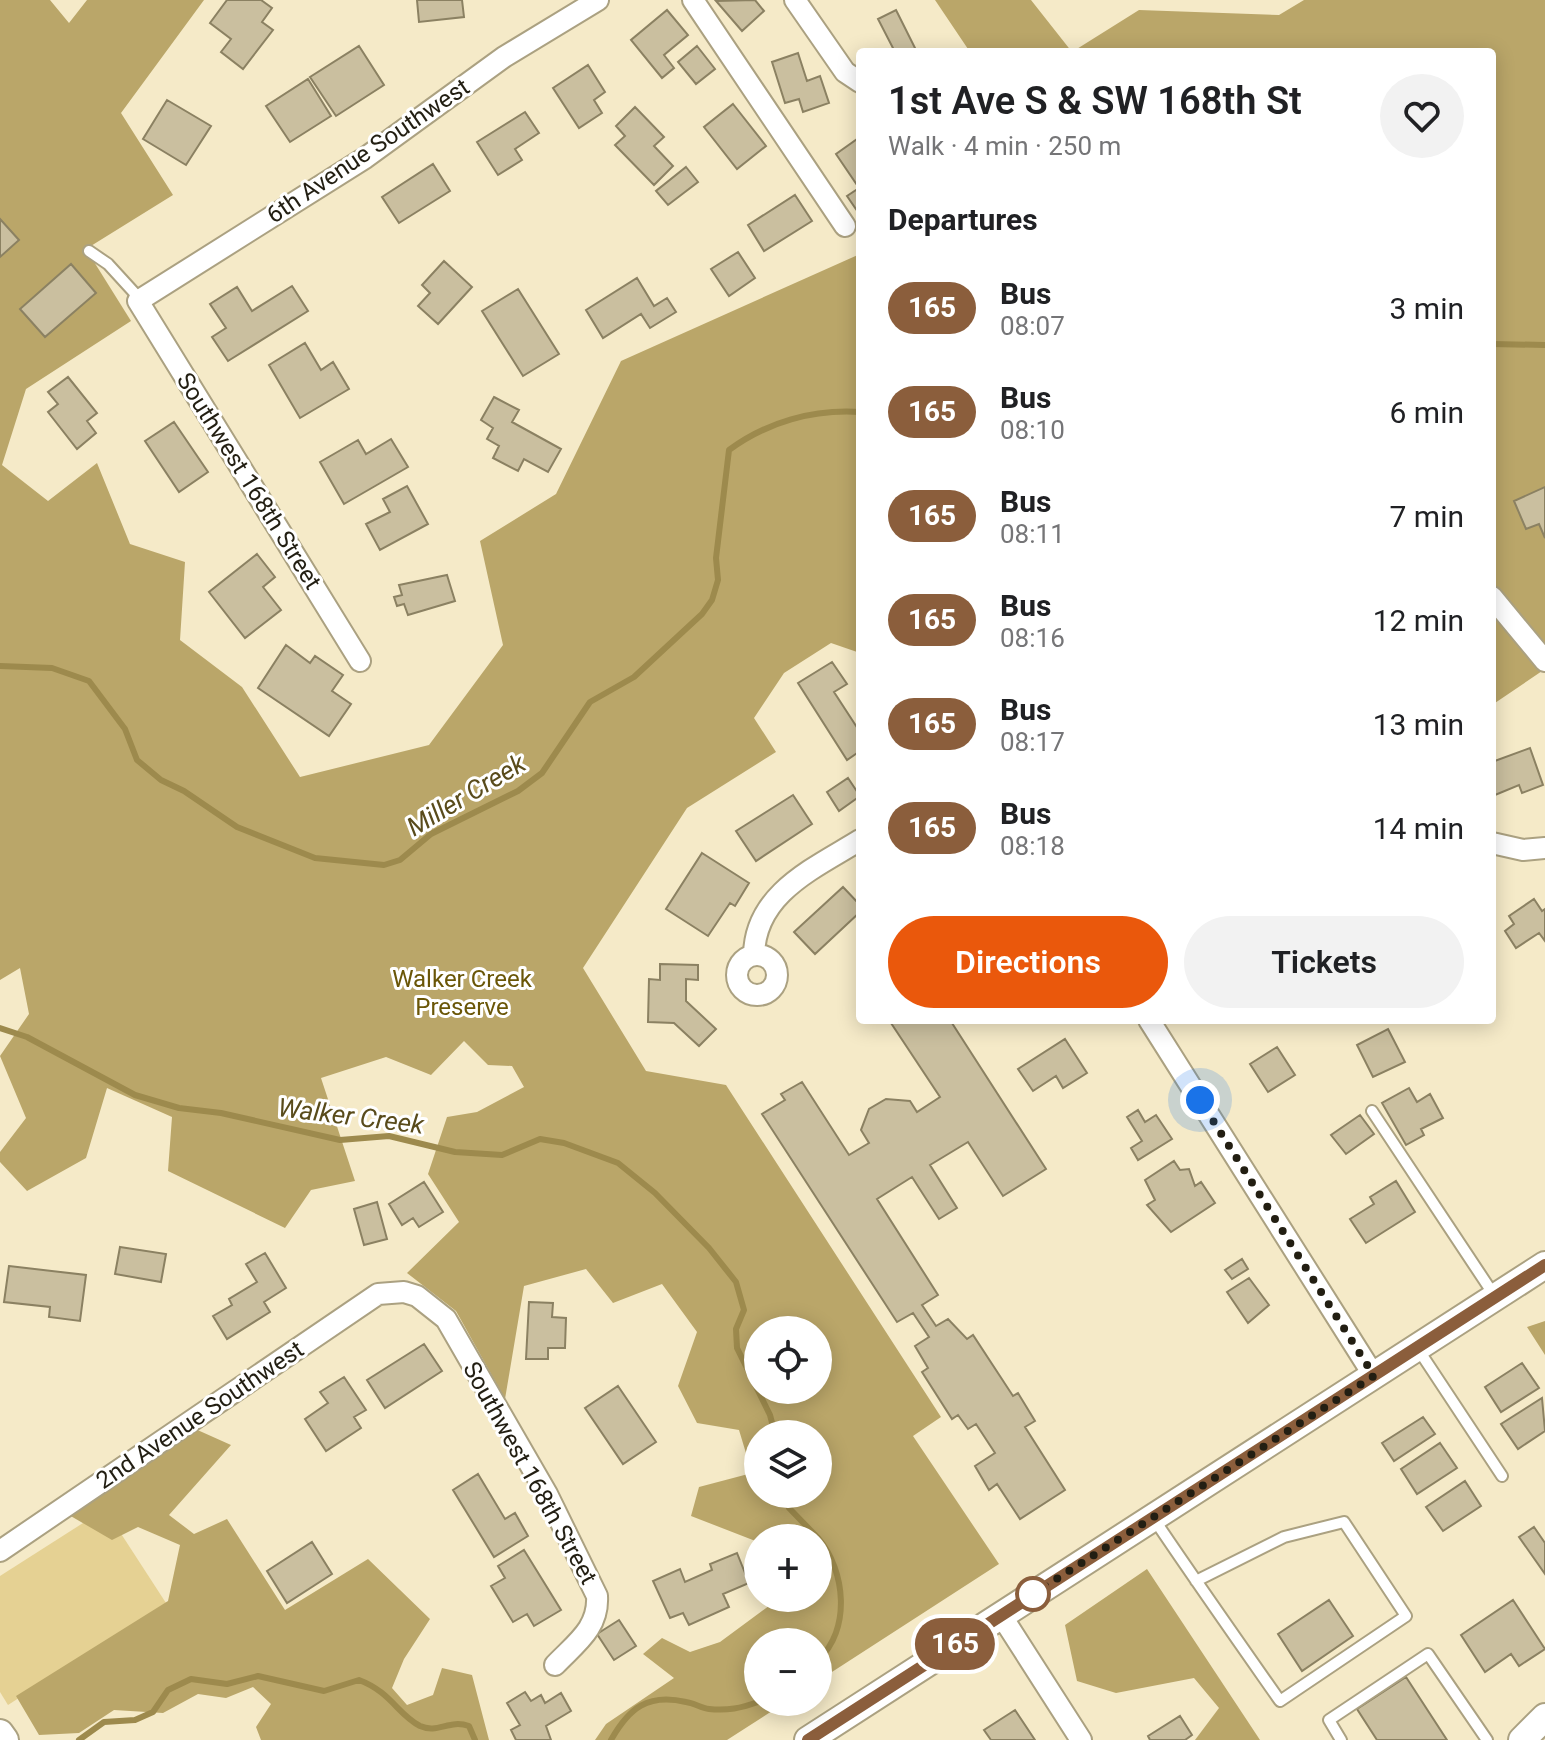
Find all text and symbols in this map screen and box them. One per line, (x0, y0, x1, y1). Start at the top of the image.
street label: 6th Avenue Southwest (261, 73, 475, 229)
button: heart (1380, 74, 1464, 158)
text: 1st Ave S & SW 168th St (888, 79, 1302, 123)
text: Walk · 4 min · 250 m (888, 131, 1121, 161)
text: Departures (888, 202, 1038, 237)
text: Bus (1000, 276, 1051, 311)
text: 165 (908, 291, 956, 324)
text: 3 min (1390, 291, 1464, 326)
text: 08:07 (1000, 311, 1065, 341)
street label: Southwest 168th Street (171, 368, 327, 595)
text: Bus (1000, 380, 1051, 415)
text: 165 (908, 395, 956, 428)
text: 6 min (1390, 395, 1464, 430)
text: 08:10 (1000, 415, 1065, 445)
text: Bus (1000, 484, 1051, 519)
text: 165 (908, 499, 956, 532)
text: 7 min (1390, 499, 1464, 534)
text: 08:11 (1000, 519, 1065, 549)
text: Bus (1000, 588, 1051, 623)
text: 165 (908, 603, 956, 636)
text: 12 min (1373, 603, 1464, 638)
text: 08:16 (1000, 623, 1065, 653)
text: Bus (1000, 692, 1051, 727)
text: 165 (908, 707, 956, 740)
text: 13 min (1373, 707, 1464, 742)
text: 08:17 (1000, 727, 1065, 757)
water label: Miller Creek (401, 747, 532, 842)
text: Bus (1000, 796, 1051, 831)
text: 165 (908, 811, 956, 844)
text: 14 min (1373, 811, 1464, 846)
text: 08:18 (1000, 831, 1065, 861)
button: Directions (888, 916, 1168, 1008)
button: Tickets (1184, 916, 1464, 1008)
park label: Walker Creek Preserve (392, 965, 533, 1021)
your location (1180, 1080, 1220, 1120)
water label: Walker Creek (276, 1092, 427, 1140)
map controls (744, 1316, 832, 1716)
button: locate (744, 1316, 832, 1404)
street label: 2nd Avenue Southwest (91, 1335, 309, 1495)
street label: Southwest 168th Street (457, 1357, 603, 1589)
button: layers (744, 1420, 832, 1508)
button: + (744, 1524, 832, 1612)
unlabelled marker (1016, 1577, 1050, 1611)
line badge: 165 (909, 1618, 1001, 1670)
text: 165 (931, 1627, 979, 1660)
button: − (744, 1628, 832, 1716)

